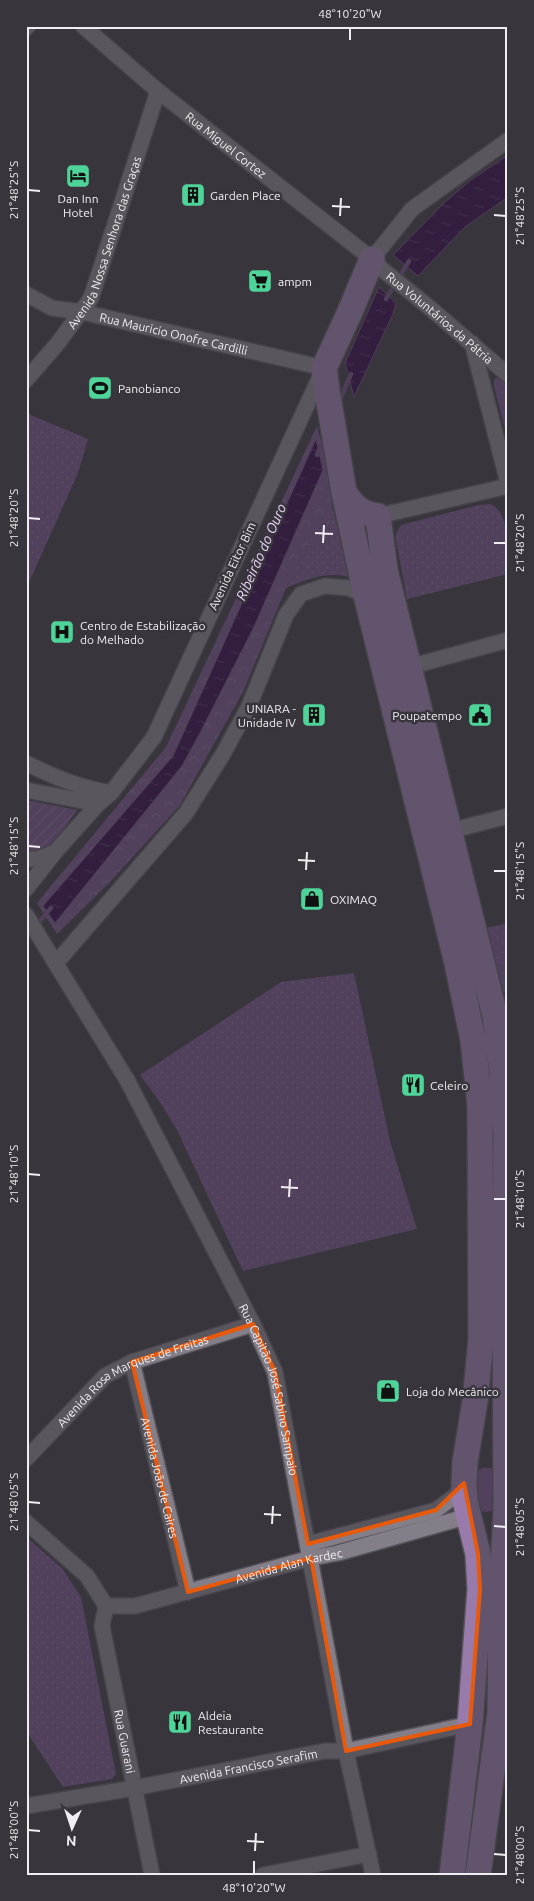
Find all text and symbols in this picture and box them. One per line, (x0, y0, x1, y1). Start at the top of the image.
text: 48°10'20"W (318, 7, 382, 20)
street label: Rua Miguel Cortez (183, 109, 269, 180)
street label: Avenida Nossa Senhora das Graças (64, 155, 143, 331)
text: 21°48'25"S (7, 161, 20, 219)
hotel icon: Dan Inn Hotel (65, 163, 91, 189)
building icon: Garden Place (180, 182, 206, 208)
text: 21°48'25"S (513, 187, 526, 245)
place label: Garden Place (210, 189, 281, 202)
place label: Dan Inn Hotel (57, 192, 99, 219)
supermarket icon: ampm (247, 268, 273, 294)
street label: Rua Voluntários da Pátria (384, 269, 496, 366)
place label: ampm (278, 275, 312, 288)
street label: Rua Mauricio Onofre Cardilli (99, 310, 249, 357)
sports icon: Panobianco (87, 375, 113, 401)
place label: Panobianco (118, 382, 181, 395)
text: 21°48'20"S (7, 489, 20, 547)
water label: Ribeirão do Ouro (233, 501, 290, 603)
text: 21°48'20"S (513, 514, 526, 572)
street label: Avenida Eitor Bim (206, 520, 258, 612)
hospital icon: Centro de Estabilização do Melhado (49, 619, 75, 645)
place label: Centro de Estabilização do Melhado (80, 619, 205, 646)
place label: UNIARA - Unidade IV (238, 702, 297, 729)
building icon: UNIARA - Unidade IV (301, 702, 327, 728)
public building icon: Poupatempo (467, 702, 493, 728)
place label: Poupatempo (392, 709, 462, 722)
text: 21°48'15"S (7, 817, 20, 875)
text: 21°48'15"S (513, 842, 526, 900)
shop icon: OXIMAQ (299, 886, 325, 912)
place label: OXIMAQ (330, 893, 377, 906)
restaurant icon: Celeiro (400, 1072, 426, 1098)
place label: Celeiro (430, 1079, 468, 1092)
text: 21°48'10"S (7, 1145, 20, 1203)
text: 21°48'10"S (513, 1170, 526, 1228)
street label: Rua Capitão José Sabino Sampaio (237, 1301, 301, 1477)
street label: Avenida Rosa Marques de Freitas (54, 1332, 210, 1429)
shop icon: Loja do Mecânico (375, 1378, 401, 1404)
place label: Loja do Mecânico (406, 1385, 499, 1398)
street label: Avenida João de Caires (139, 1416, 181, 1539)
text: 21°48'05"S (7, 1473, 20, 1531)
text: 21°48'05"S (513, 1498, 526, 1556)
street label: Avenida Alan Kardec (234, 1546, 344, 1585)
street label: Rua Guarani (112, 1708, 138, 1774)
restaurant icon: Aldeia Restaurante (167, 1709, 193, 1735)
place label: Aldeia Restaurante (198, 1709, 264, 1736)
street label: Avenida Francisco Serafim (178, 1746, 318, 1786)
text: 21°48'00"S (7, 1801, 20, 1859)
north arrow (48, 1804, 98, 1854)
text: 21°48'00"S (513, 1826, 526, 1884)
text: N (66, 1833, 77, 1849)
text: 48°10'20"W (222, 1881, 286, 1894)

